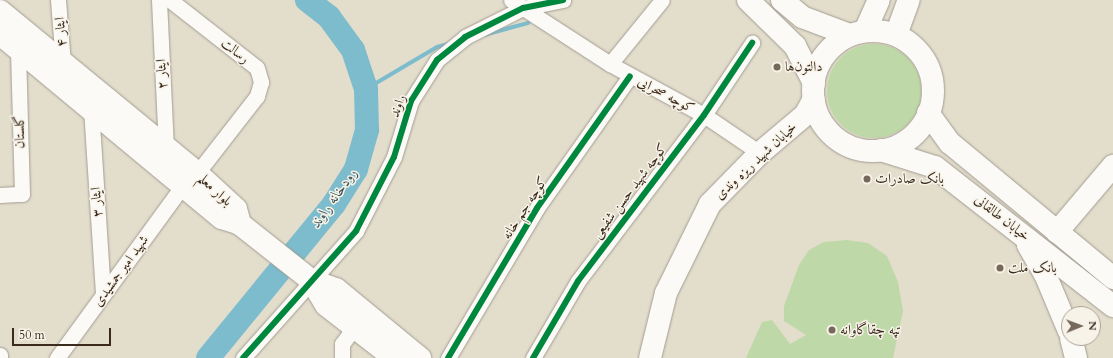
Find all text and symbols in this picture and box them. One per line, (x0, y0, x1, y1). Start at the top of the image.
street label: ایثار ۴ (52, 16, 70, 48)
street label: رسالت (217, 35, 253, 67)
street label: ایثار ۲ (153, 58, 171, 90)
place label: دالتون‌ها (785, 59, 823, 75)
marker: دالتون‌ها (772, 62, 782, 72)
street label: کوچه صحرایی (635, 73, 697, 117)
street label: راوند (386, 92, 410, 120)
street label: گلستان (11, 115, 29, 149)
street label: خیابان شهید ریزه وندی (711, 119, 801, 203)
street label: کوچه شهید حسن شفیعی (589, 140, 671, 242)
water label: رودخانه راوند (307, 165, 361, 231)
street label: بلوار معلم (194, 170, 236, 210)
place label: بانک صادرات (875, 171, 944, 187)
street label: کوچه جم خانه (498, 173, 552, 243)
marker: بانک صادرات (862, 174, 872, 184)
street label: ایثار ۳ (88, 186, 106, 218)
street label: خیابان طالقانی (971, 191, 1033, 245)
street label: شهید امیر جمشیدی (90, 232, 152, 310)
place label: بانک ملت (1008, 260, 1057, 276)
marker: بانک ملت (995, 263, 1005, 273)
north arrow (1061, 306, 1101, 346)
scale bar (14, 320, 113, 346)
text: N (1085, 321, 1100, 331)
place label: تپه چقاگاوانه (840, 322, 901, 338)
marker: تپه چقاگاوانه (827, 325, 837, 335)
text: 50 m (19, 327, 45, 343)

